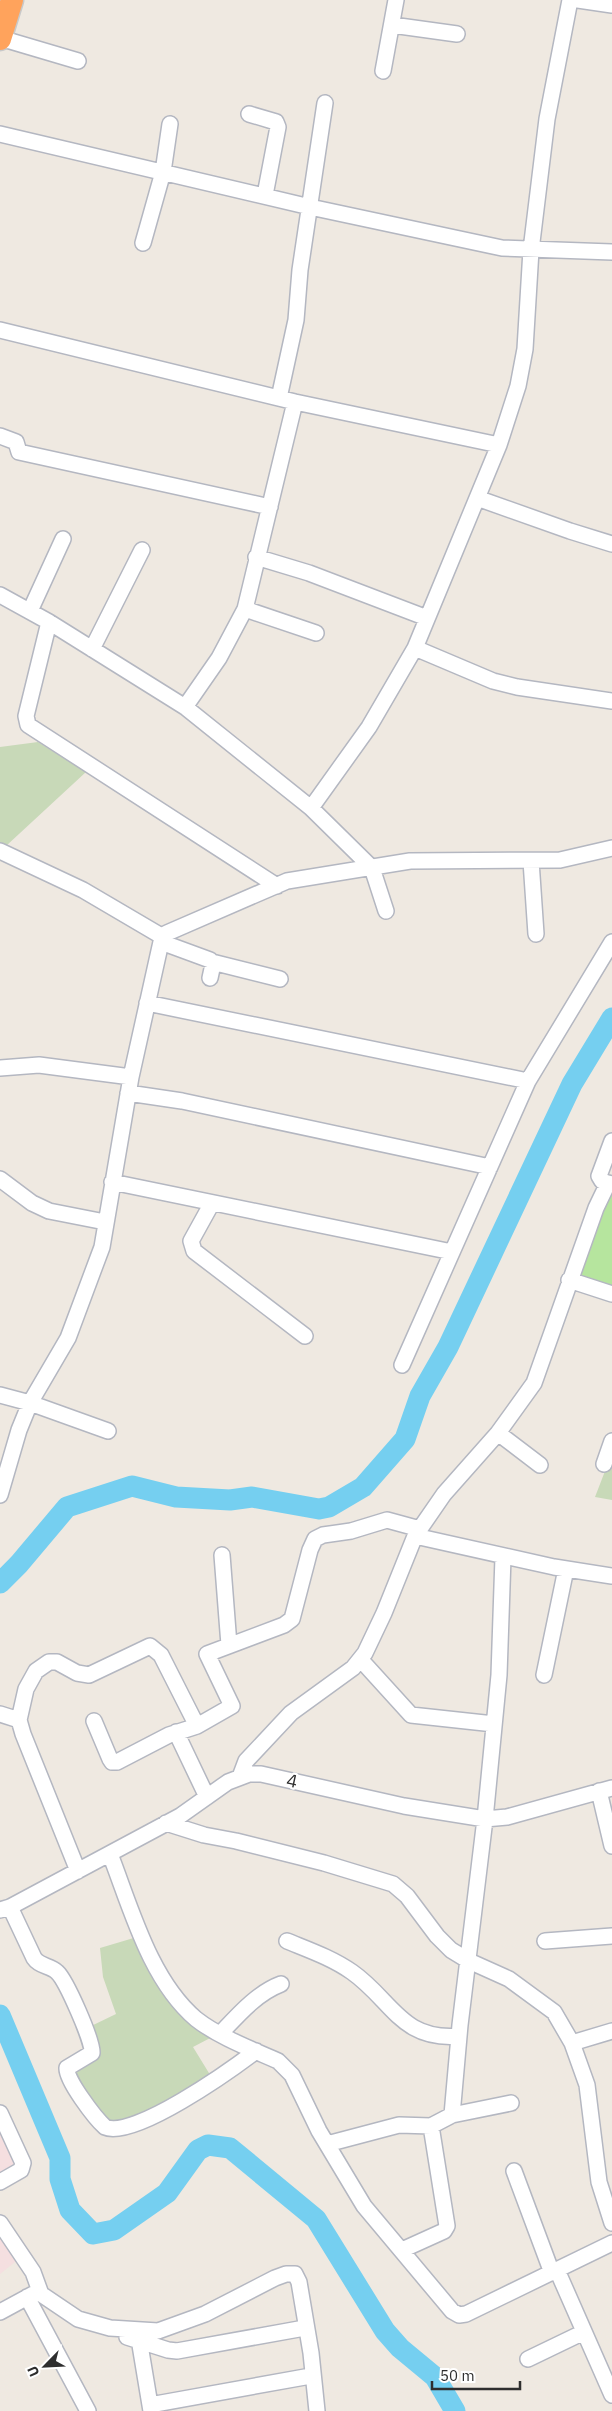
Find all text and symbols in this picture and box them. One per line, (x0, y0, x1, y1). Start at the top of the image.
street label: 4 (284, 1768, 300, 1793)
north arrow (20, 2341, 70, 2391)
scale bar (432, 2358, 520, 2390)
text: U (23, 2363, 43, 2379)
text: 50 m (440, 2366, 475, 2385)

